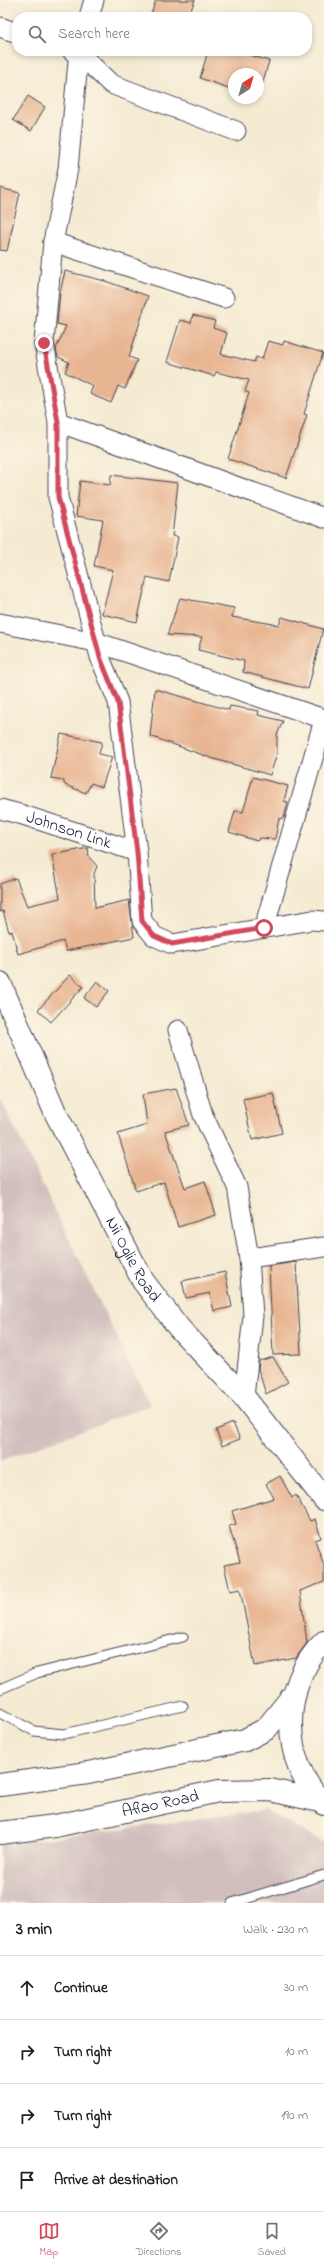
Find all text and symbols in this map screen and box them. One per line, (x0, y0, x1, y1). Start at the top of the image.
search box (12, 12, 312, 56)
icon: search (26, 23, 48, 45)
text: Search here (58, 23, 130, 45)
north arrow (228, 68, 264, 104)
route end (35, 334, 53, 352)
street label: Johnson Link (23, 804, 115, 856)
route start (255, 919, 273, 937)
street label: Nii Oglie Road (99, 1212, 168, 1308)
street label: Aflao Road (119, 1783, 202, 1824)
text: 3 min (16, 1917, 52, 1942)
text: Walk · 230 m (243, 1920, 308, 1939)
icon: ahead (16, 1977, 38, 1999)
text: Continue (54, 1977, 108, 1999)
text: 30 m (284, 1978, 308, 1997)
icon: right (16, 2041, 38, 2063)
text: Turn right (54, 2041, 112, 2063)
text: 10 m (285, 2042, 308, 2061)
icon: right (16, 2105, 38, 2127)
text: Turn right (54, 2105, 112, 2127)
text: 190 m (281, 2106, 308, 2125)
icon: arrive (16, 2169, 38, 2191)
text: Arrive at destination (54, 2169, 178, 2191)
tab: Map (38, 2220, 60, 2260)
tab: Directions (136, 2220, 181, 2260)
tab: Saved (257, 2220, 286, 2260)

